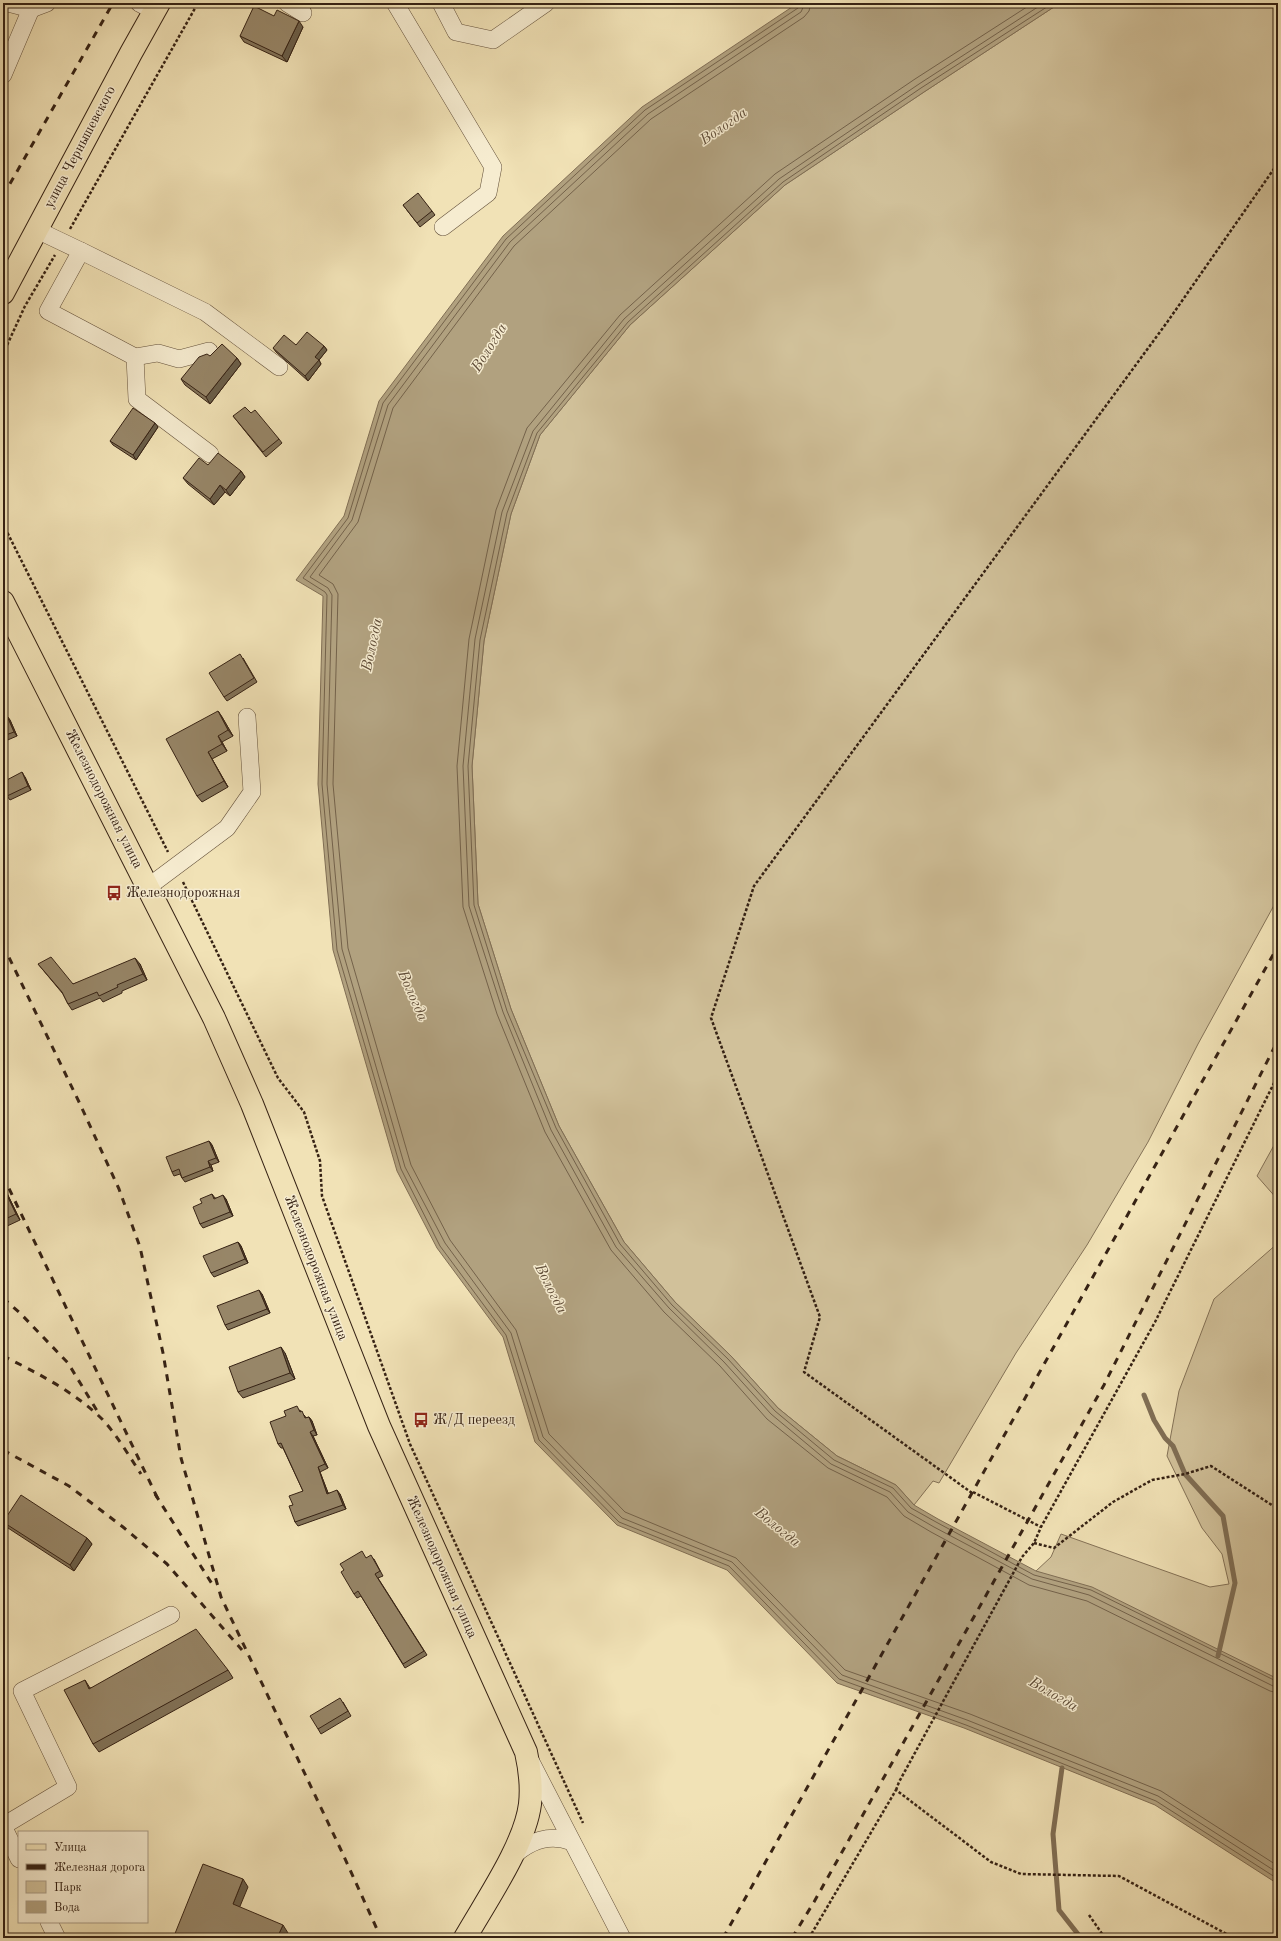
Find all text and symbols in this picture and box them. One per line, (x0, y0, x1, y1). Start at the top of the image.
street label: улица Чернышевского (42, 84, 118, 210)
water label: Вологда (697, 105, 750, 149)
water label: Вологда (469, 321, 511, 376)
water label: Вологда (360, 617, 386, 674)
street label: Железнодорожная улица (63, 727, 145, 871)
bus stop icon: Железнодорожная (105, 884, 123, 902)
place label: Железнодорожная (126, 886, 240, 900)
water label: Вологда (394, 967, 430, 1024)
street label: Железнодорожная улица (282, 1194, 350, 1342)
water label: Вологда (531, 1261, 569, 1316)
bus stop icon: Ж/Д переезд (412, 1411, 430, 1429)
place label: Ж/Д переезд (433, 1413, 515, 1427)
street label: Железнодорожная улица (404, 1494, 480, 1640)
water label: Вологда (751, 1505, 803, 1551)
water label: Вологда (1025, 1675, 1080, 1715)
legend (18, 1831, 148, 1923)
text: Улица (54, 1842, 87, 1854)
text: Железная дорога (54, 1862, 145, 1874)
text: Парк (54, 1882, 82, 1894)
text: Вода (54, 1902, 80, 1914)

